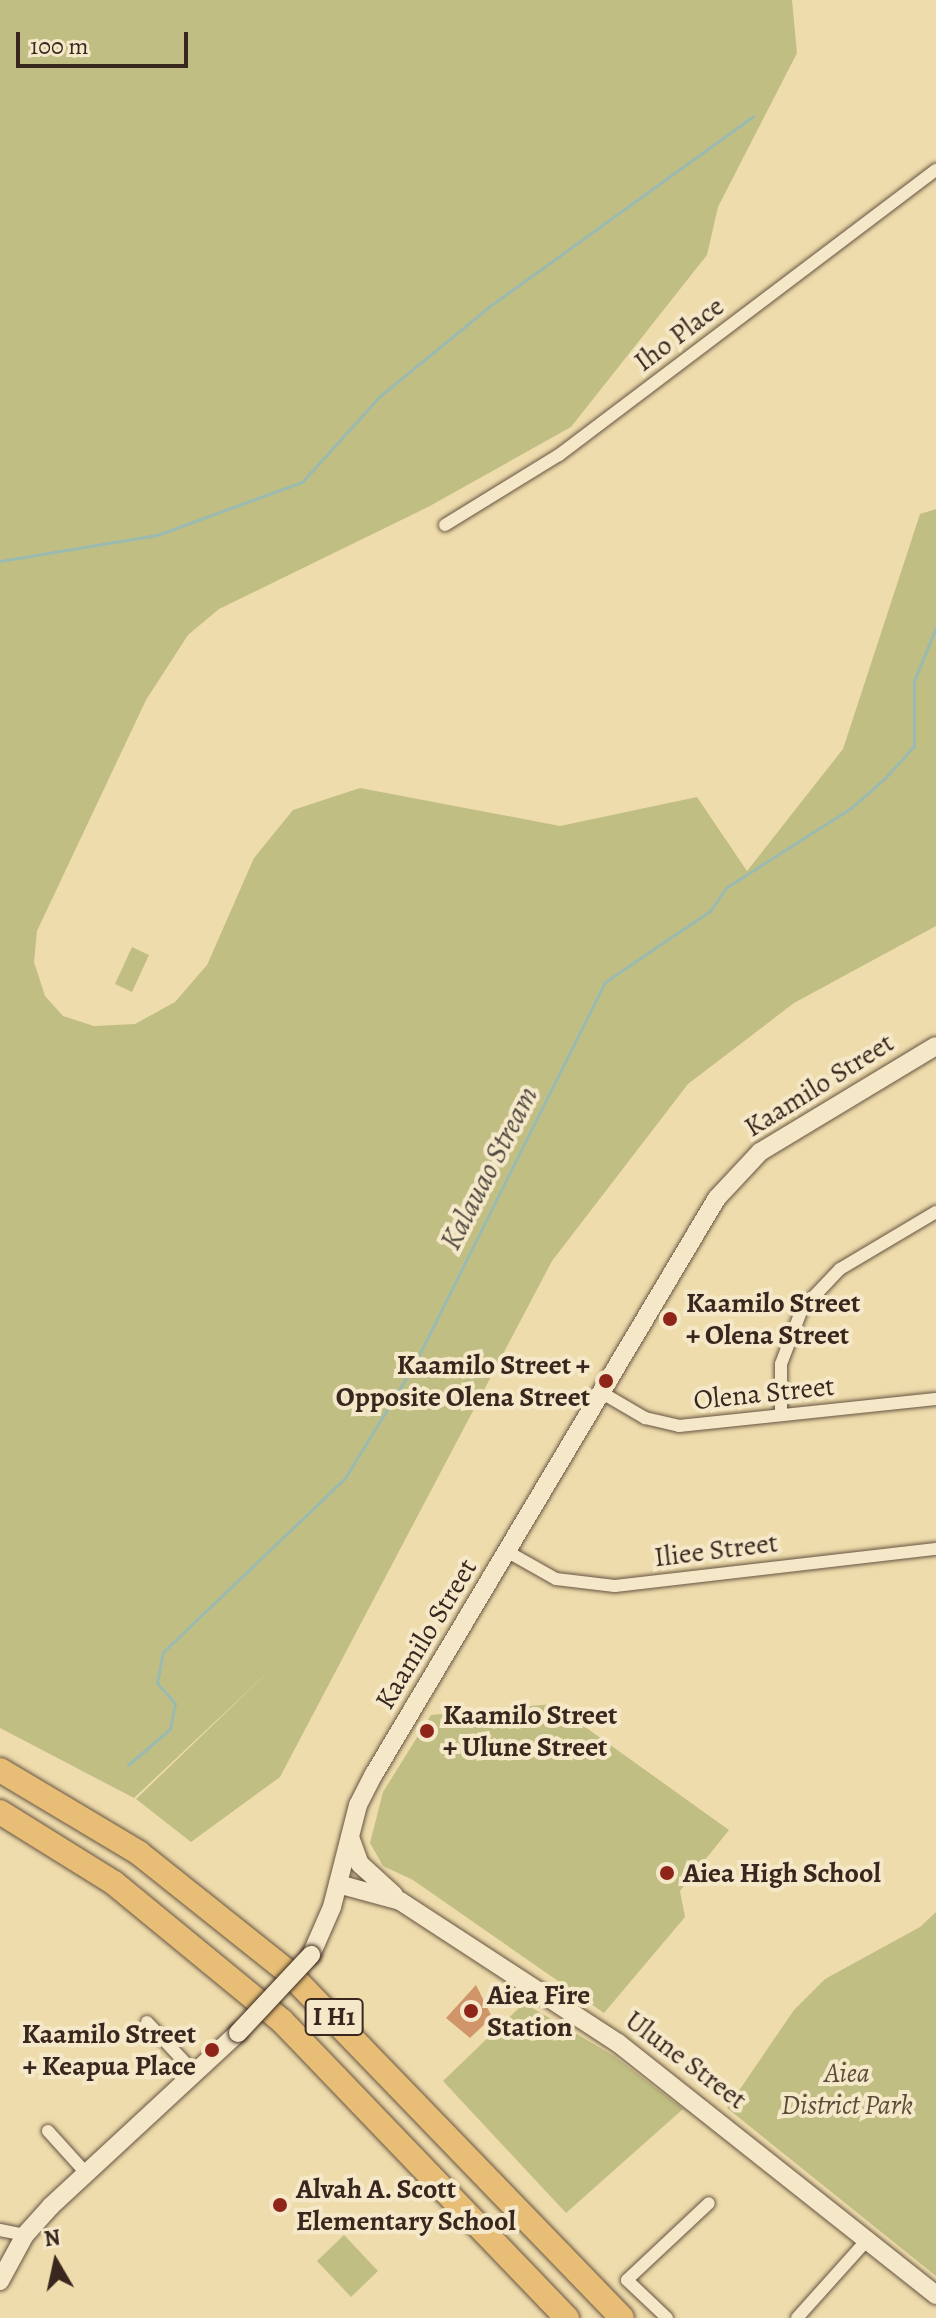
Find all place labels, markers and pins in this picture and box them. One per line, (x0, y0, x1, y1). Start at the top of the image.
place label: Kaamilo Street + Olena Street (686, 1286, 860, 1352)
marker: Kaamilo Street + Olena Street (661, 1310, 679, 1328)
place label: Kaamilo Street + Opposite Olena Street (336, 1348, 590, 1414)
marker: Kaamilo Street + Opposite Olena Street (597, 1372, 615, 1390)
place label: Kaamilo Street + Ulune Street (443, 1698, 617, 1764)
marker: Kaamilo Street + Ulune Street (418, 1722, 436, 1740)
place label: Aiea High School (683, 1856, 881, 1890)
marker: Aiea High School (658, 1864, 676, 1882)
place label: Aiea Fire Station (487, 1978, 590, 2044)
marker: Aiea Fire Station (462, 2002, 480, 2020)
place label: Kaamilo Street + Keapua Place (22, 2017, 196, 2083)
marker: Kaamilo Street + Keapua Place (203, 2041, 221, 2059)
place label: Alvah A. Scott Elementary School (296, 2172, 516, 2238)
marker: Alvah A. Scott Elementary School (271, 2196, 289, 2214)

